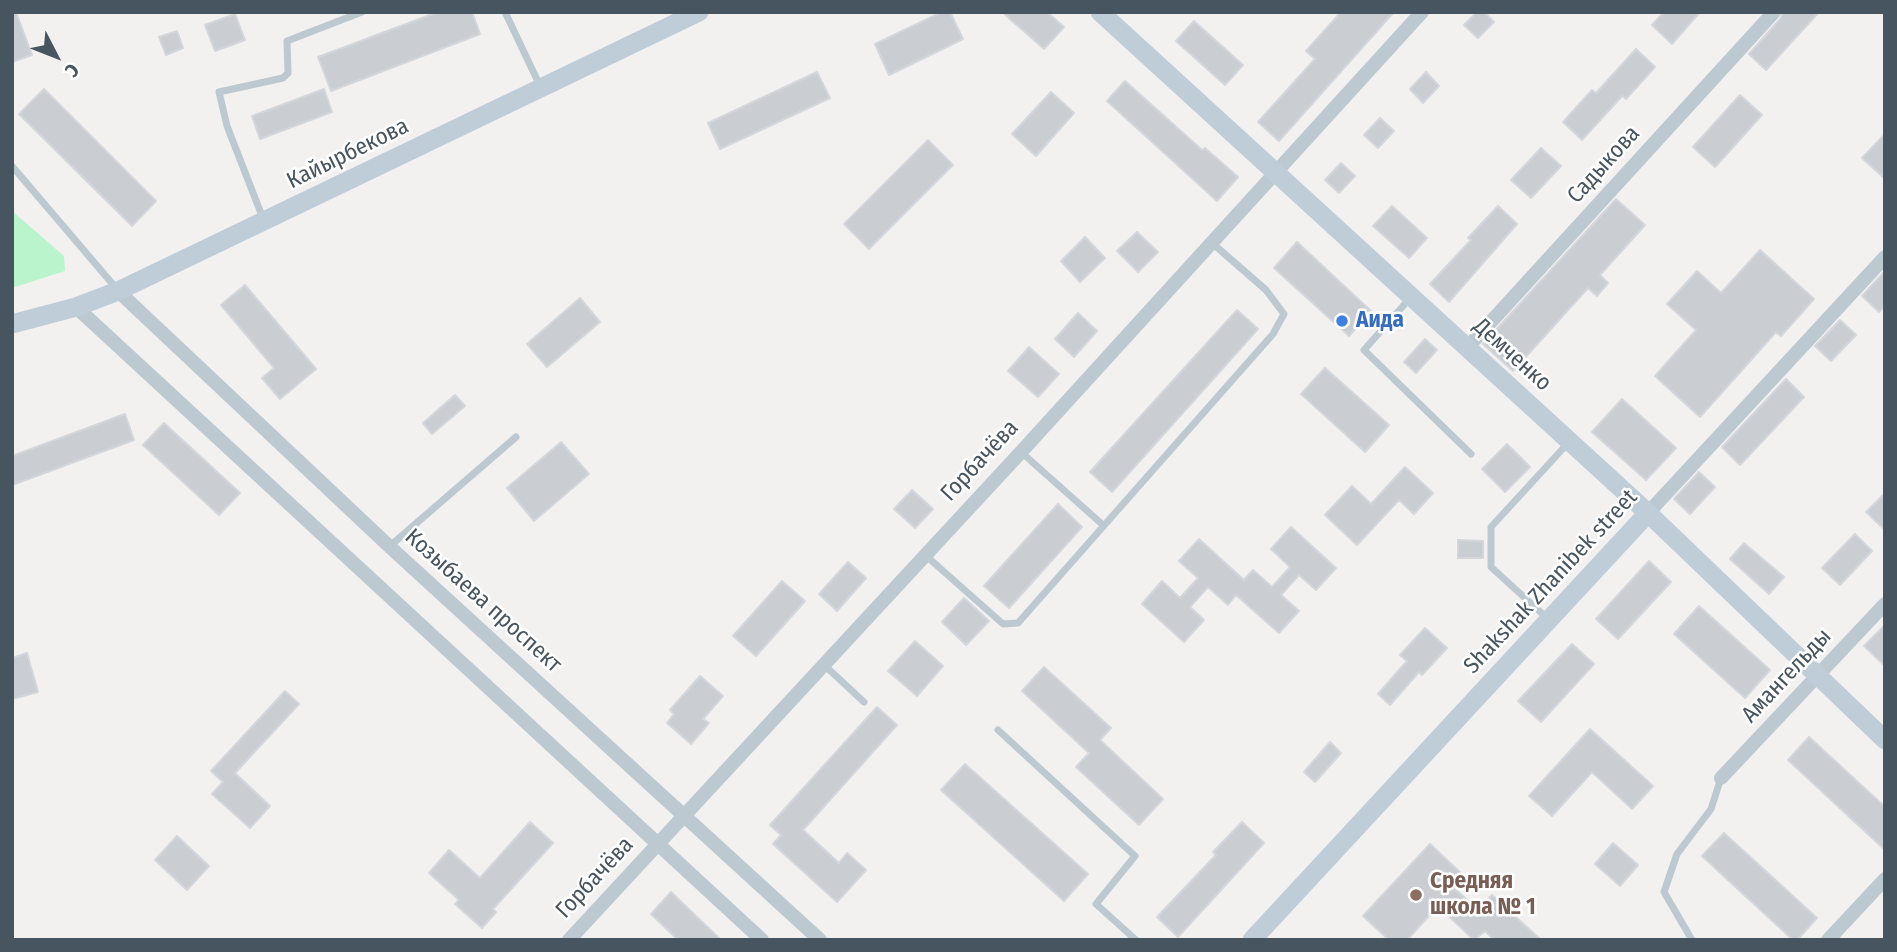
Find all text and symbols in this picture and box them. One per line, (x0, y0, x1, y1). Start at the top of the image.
north arrow (21, 21, 91, 91)
text: С (60, 59, 84, 82)
street label: Кайырбекова (283, 113, 413, 195)
street label: Садыкова (1562, 121, 1646, 209)
place label: Аида (1356, 307, 1404, 335)
marker: Аида (1334, 313, 1350, 329)
street label: Демченко (1467, 313, 1557, 397)
street label: Горбачёва (935, 415, 1025, 507)
street label: Shakshak Zhanibek street (1459, 484, 1643, 680)
street label: Козыбаева проспект (399, 523, 567, 679)
street label: Амангельды (1737, 623, 1837, 729)
street label: Горбачёва (550, 832, 640, 924)
place label: Средняя школа № 1 (1430, 868, 1536, 922)
marker: Средняя школа № 1 (1408, 887, 1424, 903)

